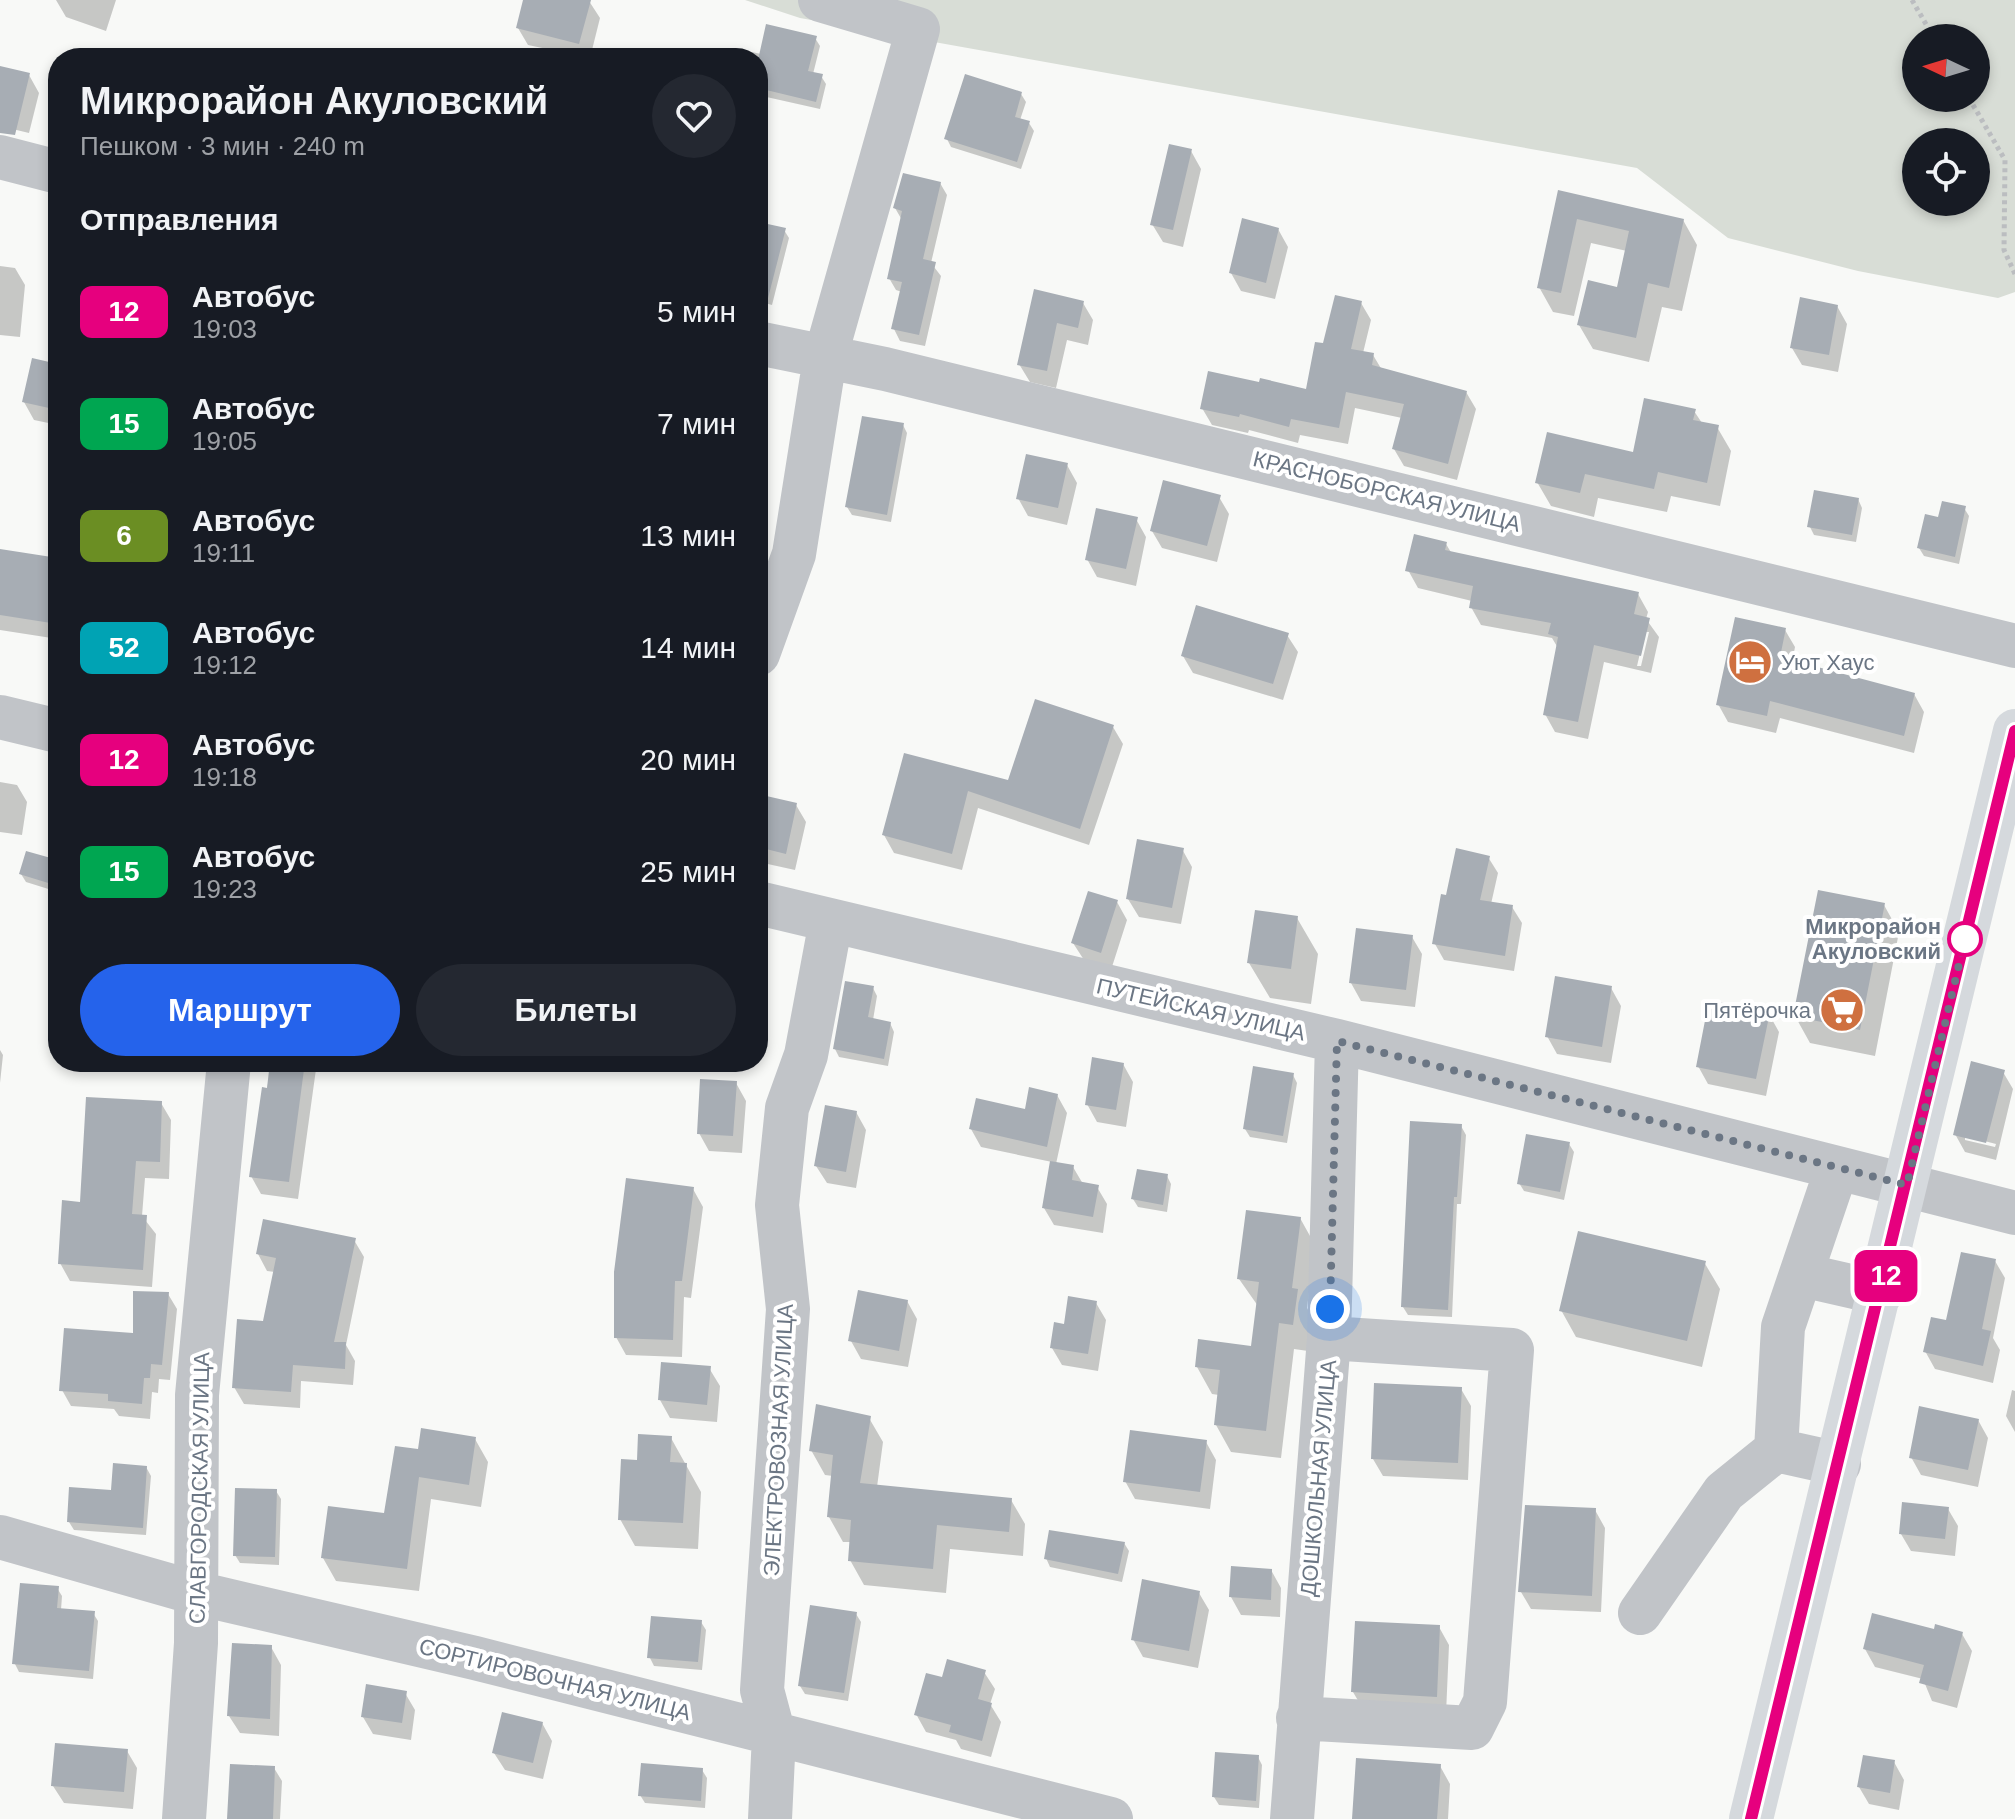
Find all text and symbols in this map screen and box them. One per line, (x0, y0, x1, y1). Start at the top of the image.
north arrow (1902, 24, 1990, 112)
map controls (1902, 24, 1990, 216)
button: heart (652, 74, 736, 158)
text: Микрорайон Акуловский (80, 80, 548, 122)
button: locate (1902, 128, 1990, 216)
text: Пешком · 3 мин · 240 m (80, 131, 365, 161)
text: Отправления (80, 203, 279, 236)
text: Автобус (192, 280, 315, 313)
text: 5 мин (657, 295, 736, 328)
text: 12 (108, 296, 140, 327)
text: 19:03 (192, 314, 257, 344)
text: Автобус (192, 392, 315, 425)
text: 7 мин (657, 407, 736, 440)
text: 15 (108, 408, 140, 439)
text: 19:05 (192, 426, 257, 456)
street label: КРАСНОБОРСКАЯ УЛИЦА (1251, 446, 1523, 537)
text: Автобус (192, 504, 315, 537)
text: 13 мин (640, 519, 736, 552)
text: 6 (116, 520, 132, 551)
text: 19:11 (192, 538, 255, 568)
text: Автобус (192, 616, 315, 649)
text: 14 мин (640, 631, 736, 664)
text: 52 (108, 632, 140, 663)
hotel icon: Уют Хаус (1726, 638, 1774, 686)
text: 19:12 (192, 650, 257, 680)
place label: Уют Хаус (1781, 650, 1875, 675)
text: Автобус (192, 728, 315, 761)
text: 20 мин (640, 743, 736, 776)
text: 12 (108, 744, 140, 775)
text: 19:18 (192, 762, 257, 792)
text: Автобус (192, 840, 315, 873)
text: 25 мин (640, 855, 736, 888)
text: 15 (108, 856, 140, 887)
text: 19:23 (192, 874, 257, 904)
place label: Микрорайон Акуловский (1805, 914, 1941, 964)
marker: Микрорайон Акуловский (1948, 922, 1982, 956)
button: Маршрут (80, 964, 400, 1056)
button: Билеты (416, 964, 736, 1056)
street label: ПУТЕЙСКАЯ УЛИЦА (1094, 973, 1308, 1046)
supermarket icon: Пятёрочка (1818, 986, 1866, 1034)
place label: Пятёрочка (1703, 998, 1812, 1023)
line badge: 12 (1850, 1250, 1922, 1302)
text: 12 (1870, 1260, 1902, 1291)
your location (1310, 1289, 1350, 1329)
street label: ЭЛЕКТРОВОЗНАЯ УЛИЦА (759, 1303, 798, 1577)
street label: СЛАВГОРОДСКАЯ УЛИЦА (185, 1351, 214, 1624)
street label: ДОШКОЛЬНАЯ УЛИЦА (1296, 1358, 1341, 1597)
street label: СОРТИРОВОЧНАЯ УЛИЦА (416, 1634, 694, 1725)

